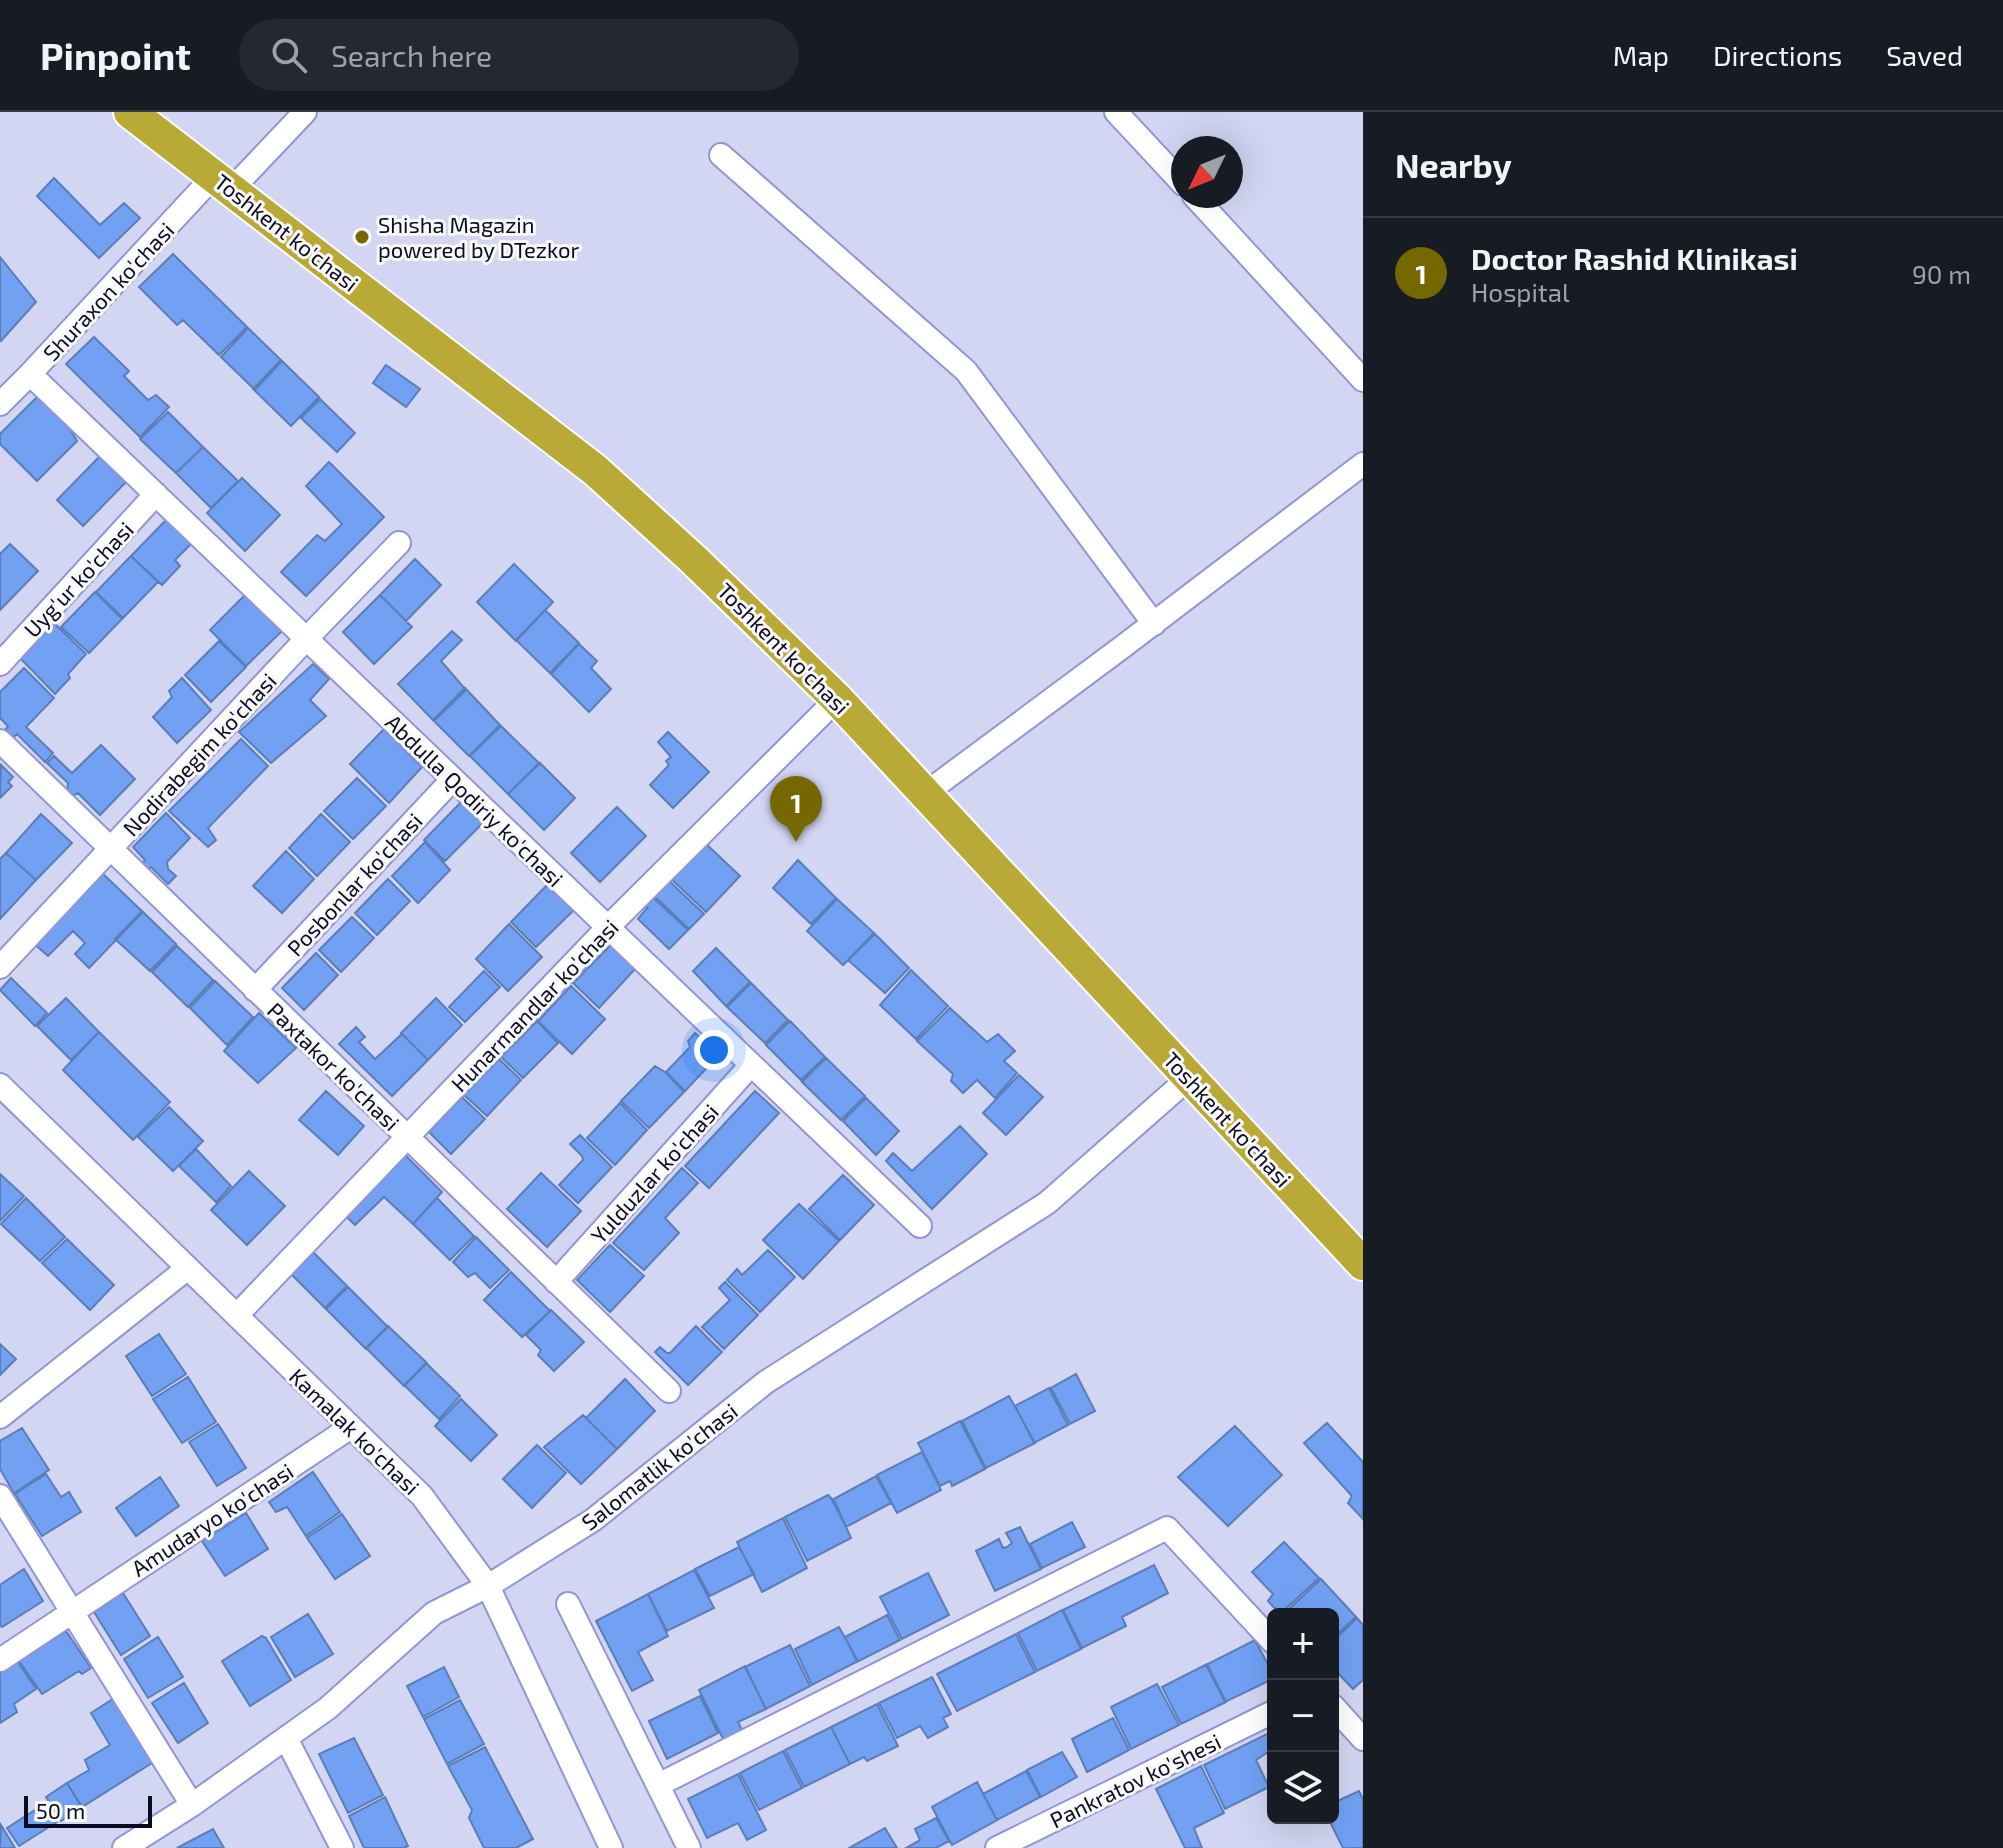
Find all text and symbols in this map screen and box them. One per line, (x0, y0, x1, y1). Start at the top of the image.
search box (239, 19, 799, 91)
text: Pinpoint (40, 32, 191, 78)
icon: search (267, 33, 311, 77)
text: Search here (331, 37, 492, 73)
text: Map (1613, 38, 1669, 72)
text: Directions (1713, 38, 1842, 72)
text: Saved (1886, 38, 1963, 72)
north arrow (1171, 136, 1243, 208)
text: Nearby (1395, 144, 1512, 185)
street label: Toshkent ko'chasi (210, 168, 364, 296)
place label: Shisha Magazin powered by DTezkor (378, 211, 579, 262)
street label: Shuraxon ko'chasi (37, 216, 179, 366)
marker: Shisha Magazin powered by DTezkor (353, 228, 371, 246)
text: Doctor Rashid Klinikasi (1471, 240, 1798, 276)
text: 1 (1415, 258, 1427, 289)
text: 90 m (1912, 258, 1971, 289)
text: Hospital (1471, 276, 1570, 307)
street label: Uyg'ur ko'chasi (18, 516, 138, 642)
street label: Toshkent ko'chasi (713, 577, 855, 719)
street label: Nodirabegim ko'chasi (117, 667, 281, 841)
street label: Abdulla Qodiriy ko'chasi (380, 709, 569, 892)
pin: 1 (770, 776, 822, 842)
street label: Posbonlar ko'chasi (281, 807, 427, 961)
street label: Hunarmandlar ko'chasi (445, 914, 623, 1096)
street label: Paxtakor ko'chasi (263, 997, 405, 1135)
your location (694, 1030, 734, 1070)
street label: Toshkent ko'chasi (1159, 1046, 1297, 1192)
street label: Yulduzlar ko'chasi (585, 1098, 723, 1248)
street label: Kamalak ko'chasi (285, 1362, 425, 1500)
street label: Salomatlik ko'chasi (576, 1397, 742, 1535)
street label: Amudaryo ko'chasi (126, 1457, 298, 1581)
map controls (1267, 1608, 1339, 1824)
button: + (1267, 1608, 1339, 1680)
button: − (1267, 1680, 1339, 1752)
street label: Pankratov ko'shesi (1045, 1727, 1225, 1833)
button: layers (1267, 1752, 1339, 1824)
scale bar (24, 1792, 152, 1828)
text: 50 m (36, 1797, 85, 1823)

